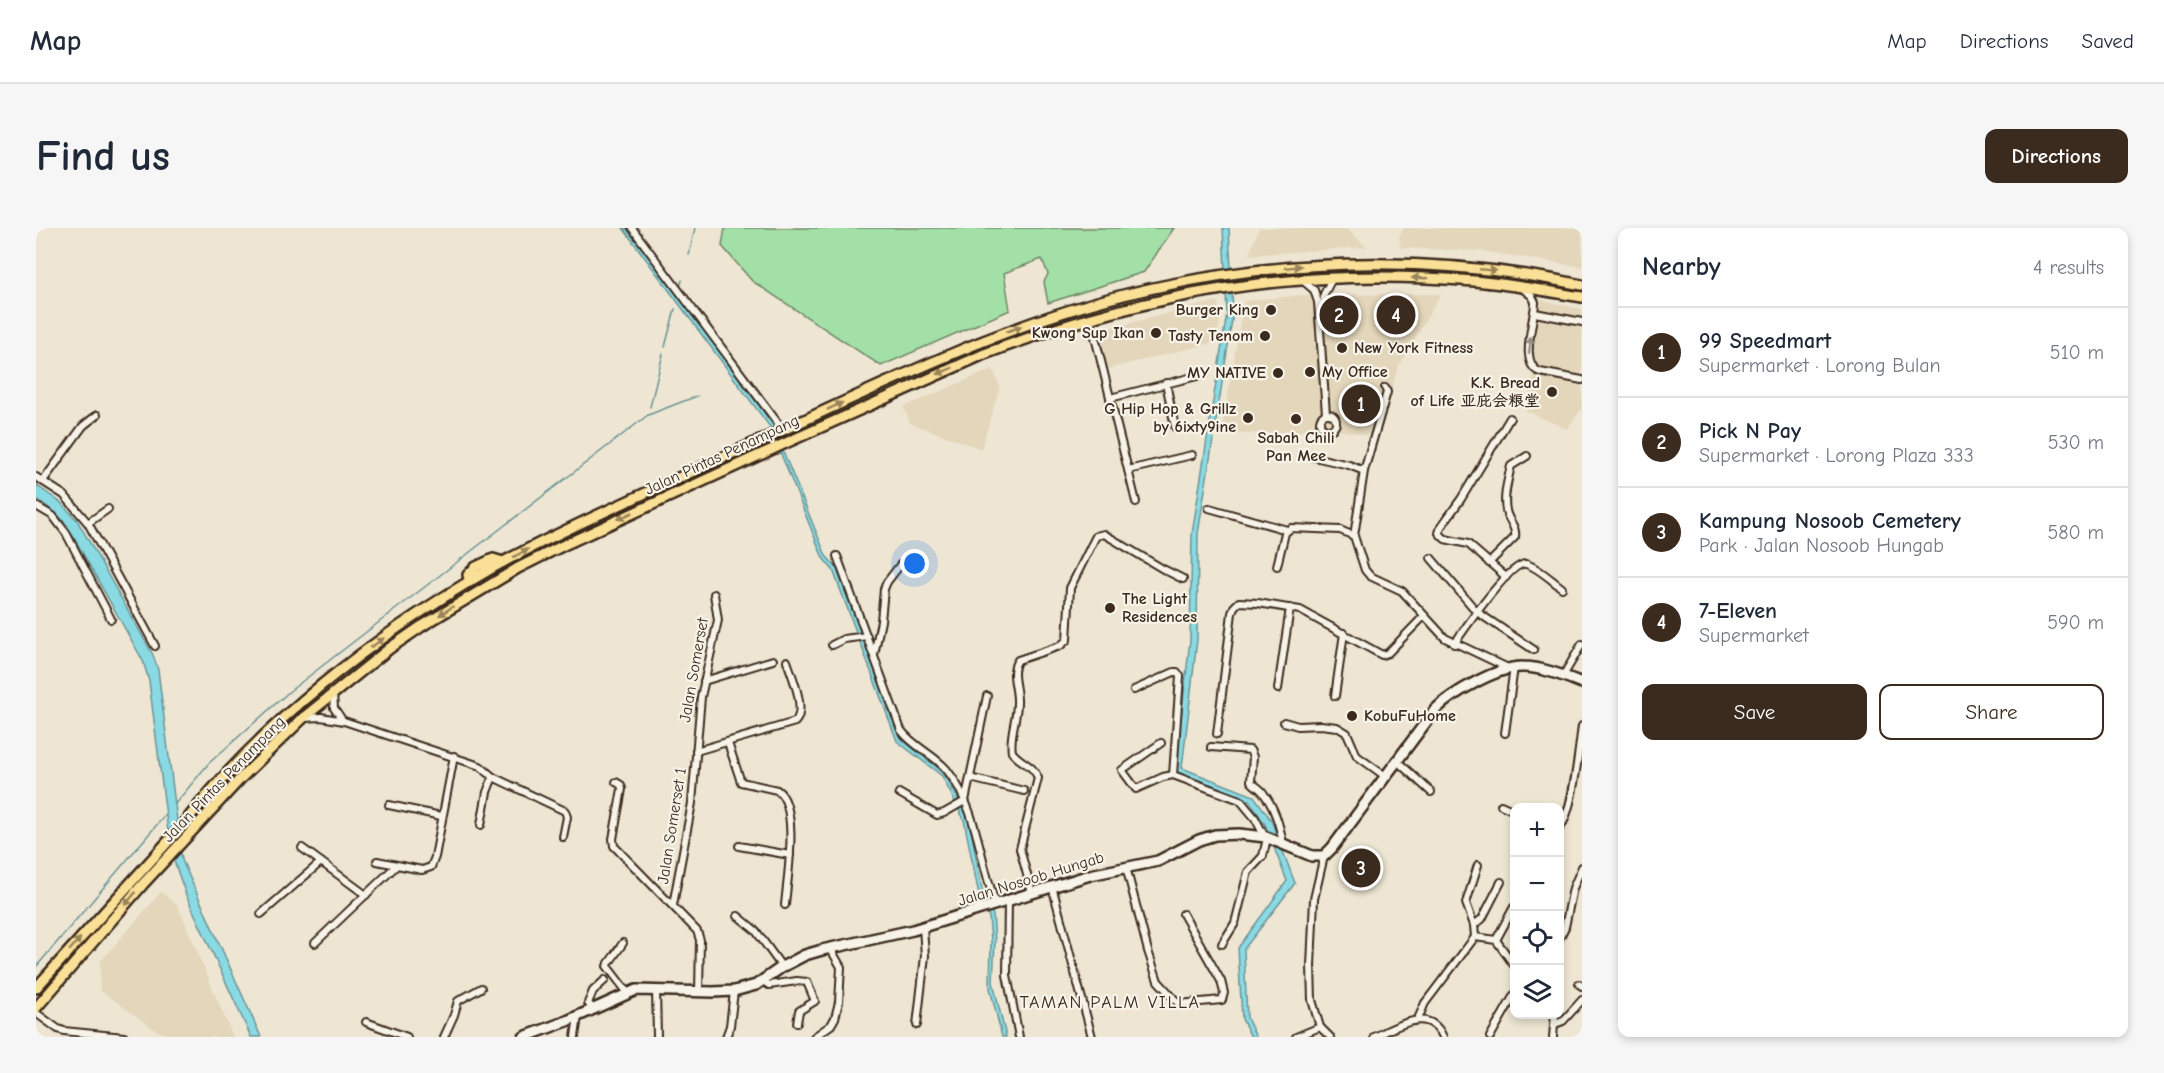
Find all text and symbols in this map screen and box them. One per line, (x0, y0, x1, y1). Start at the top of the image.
text: Map (30, 25, 81, 57)
text: Map (1887, 29, 1927, 53)
text: Directions (1960, 29, 2049, 53)
text: Saved (2082, 29, 2134, 53)
button: Directions (1985, 129, 2128, 183)
text: Find us (36, 132, 170, 181)
text: Nearby (1642, 252, 1721, 282)
text: 4 results (2033, 256, 2104, 279)
one-way arrow (1284, 262, 1303, 272)
one-way arrow (1479, 265, 1498, 274)
one-way arrow (1410, 273, 1429, 282)
pin: 2 (1320, 292, 1358, 338)
pin: 4 (1376, 292, 1416, 338)
place label: Burger King (1176, 301, 1259, 319)
marker: Burger King (1264, 303, 1278, 317)
one-way arrow (1005, 323, 1023, 333)
place label: Kwong Sup Ikan (1032, 324, 1144, 342)
marker: Kwong Sup Ikan (1149, 326, 1163, 340)
place label: Tasty Tenom (1168, 327, 1253, 345)
text: 99 Speedmart (1699, 328, 1831, 354)
marker: Tasty Tenom (1258, 329, 1272, 343)
one-way arrow (1525, 335, 1534, 354)
place label: New York Fitness (1354, 339, 1473, 357)
marker: New York Fitness (1335, 341, 1349, 355)
text: 1 (1658, 341, 1665, 364)
text: 510 m (2050, 341, 2104, 364)
text: Supermarket · Lorong Bulan (1699, 354, 1941, 377)
place label: My Office (1322, 363, 1388, 381)
place label: MY NATIVE (1187, 364, 1266, 382)
marker: My Office (1303, 365, 1317, 379)
marker: MY NATIVE (1271, 366, 1285, 380)
one-way arrow (936, 367, 954, 376)
place label: K.K. Bread of Life 亚庇会粮堂 (1411, 374, 1540, 410)
pin: 1 (1342, 382, 1380, 426)
marker: K.K. Bread of Life 亚庇会粮堂 (1545, 385, 1559, 399)
place label: G Hip Hop & Grillz by 6ixty9ine (1104, 400, 1236, 436)
one-way arrow (826, 401, 843, 410)
street label: Jalan Pintas Penampang (642, 411, 802, 499)
marker: G Hip Hop & Grillz by 6ixty9ine (1241, 411, 1255, 425)
marker: Sabah Chili Pan Mee (1289, 412, 1303, 426)
text: Pick N Pay (1699, 418, 1801, 444)
place label: Sabah Chili Pan Mee (1257, 429, 1335, 465)
text: 2 (1657, 431, 1666, 454)
text: 530 m (2048, 431, 2104, 454)
text: Supermarket · Lorong Plaza 333 (1699, 444, 1974, 467)
text: Kampung Nosoob Cemetery (1699, 508, 1961, 534)
one-way arrow (616, 512, 633, 521)
text: 3 (1657, 521, 1666, 544)
text: 580 m (2047, 521, 2104, 544)
text: Park · Jalan Nosoob Hungab (1699, 534, 1944, 557)
one-way arrow (513, 548, 530, 558)
your location (900, 549, 929, 578)
place label: The Light Residences (1122, 590, 1197, 626)
text: 7-Eleven (1699, 598, 1777, 624)
marker: The Light Residences (1103, 601, 1117, 615)
one-way arrow (438, 605, 455, 616)
text: 4 (1657, 611, 1666, 634)
text: 590 m (2047, 611, 2104, 634)
street label: Jalan Somerset (676, 616, 712, 724)
text: Supermarket (1699, 624, 1809, 647)
one-way arrow (370, 637, 385, 649)
button: Save (1642, 684, 1867, 740)
button: Share (1879, 684, 2104, 740)
place label: KobuFuHome (1364, 707, 1456, 725)
marker: KobuFuHome (1345, 709, 1359, 723)
street label: Jalan Pintas Penampang (159, 712, 289, 846)
street label: Jalan Somerset 1 (654, 767, 690, 885)
map controls (1510, 803, 1564, 1019)
button: + (1510, 803, 1564, 857)
pin: 3 (1342, 846, 1380, 890)
street label: Jalan Nosoob Hungab (956, 848, 1106, 910)
button: − (1510, 857, 1564, 911)
one-way arrow (124, 891, 137, 906)
button: locate (1510, 911, 1564, 965)
one-way arrow (68, 936, 81, 951)
button: layers (1510, 965, 1564, 1019)
district label: TAMAN PALM VILLA (1020, 992, 1200, 1013)

